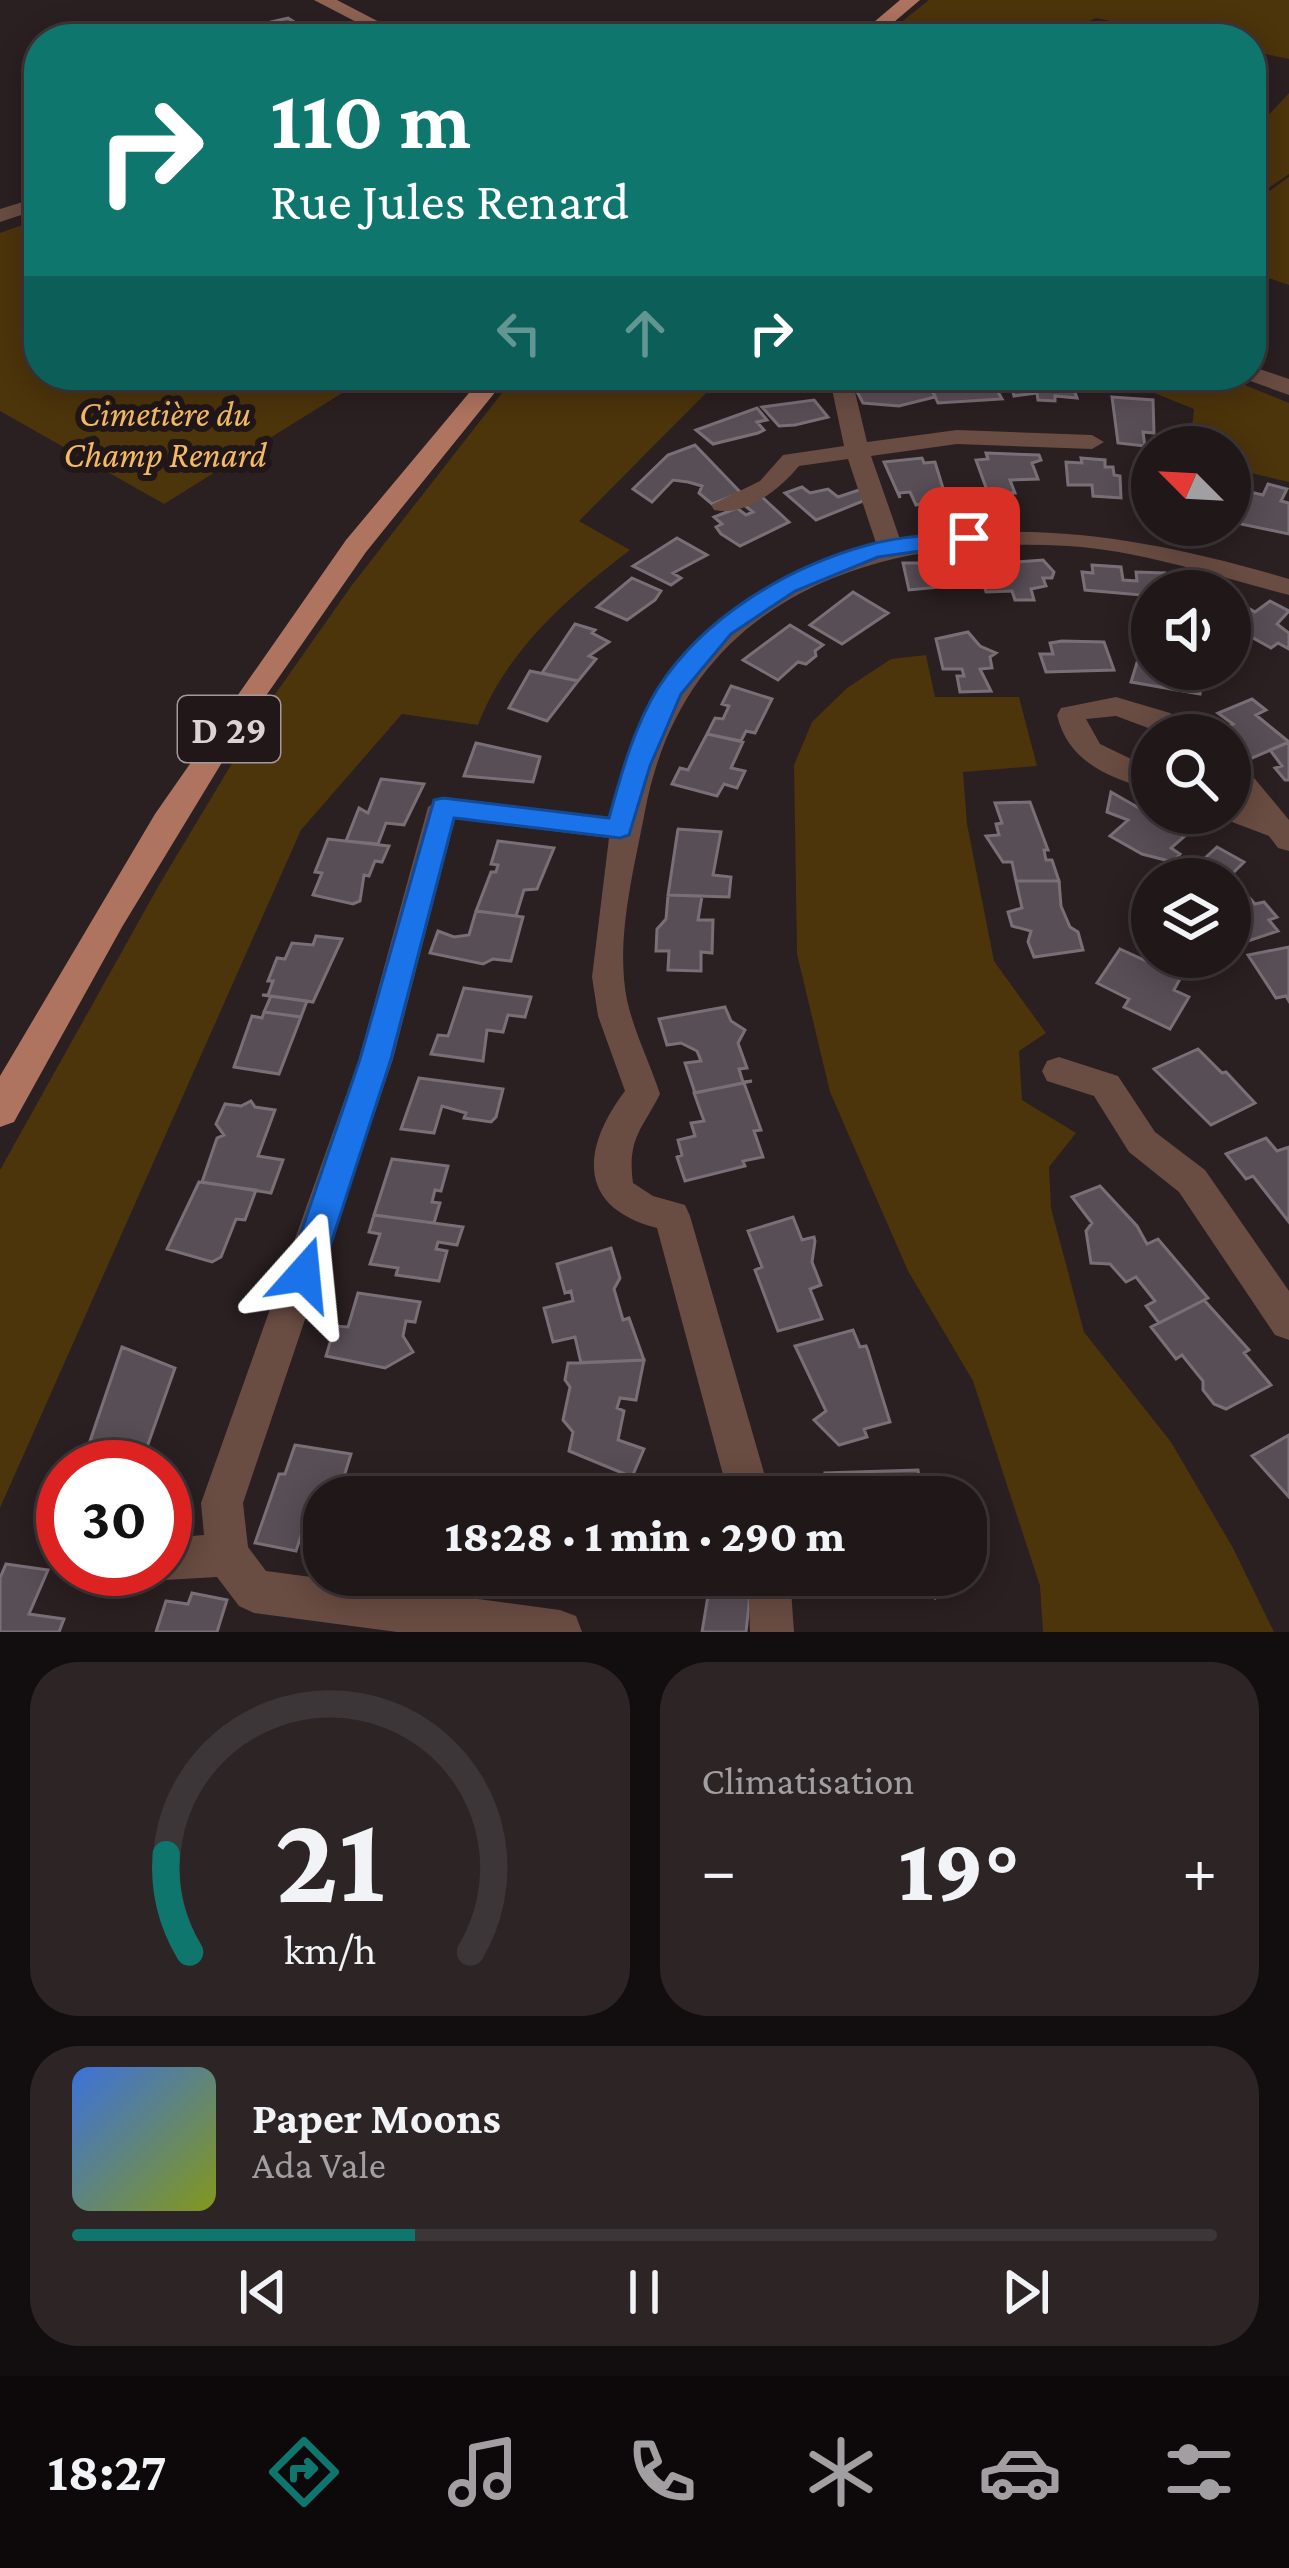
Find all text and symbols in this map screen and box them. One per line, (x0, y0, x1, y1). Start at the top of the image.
icon: right (72, 72, 228, 228)
text: 110 m (270, 73, 471, 166)
text: Rue Jules Renard (270, 171, 629, 231)
icon: left (486, 300, 552, 366)
icon: ahead (612, 300, 678, 366)
icon: right (738, 300, 804, 366)
park label: Cimetière du Champ Renard (64, 394, 267, 475)
north arrow (1131, 426, 1251, 546)
map controls (1131, 426, 1251, 978)
pin (918, 487, 1020, 589)
icon: arrive (936, 505, 1002, 571)
button: sound (1131, 570, 1251, 690)
road number: D 29 (178, 696, 280, 762)
button: search (1131, 714, 1251, 834)
button: layers (1131, 858, 1251, 978)
position arrow (241, 1211, 367, 1337)
speed limit sign: 30 (36, 1440, 192, 1596)
text: 18:28 · 1 min · 290 m (445, 1511, 845, 1561)
text: Climatisation (702, 1759, 914, 1802)
text: 21 (275, 1789, 385, 1928)
text: 19° (898, 1819, 1020, 1919)
text: − (702, 1833, 736, 1906)
text: + (1182, 1833, 1217, 1906)
text: km/h (284, 1926, 376, 1973)
text: Paper Moons (252, 2093, 501, 2143)
text: Ada Vale (252, 2143, 386, 2186)
icon: previous (230, 2259, 296, 2325)
icon: pause (611, 2259, 677, 2325)
icon: next (993, 2259, 1059, 2325)
icon: directions (262, 2430, 346, 2514)
icon: music (441, 2430, 525, 2514)
icon: phone (620, 2430, 704, 2514)
icon: climate (799, 2430, 883, 2514)
icon: car (978, 2430, 1062, 2514)
icon: filters (1157, 2430, 1241, 2514)
text: 18:27 (48, 2442, 167, 2502)

